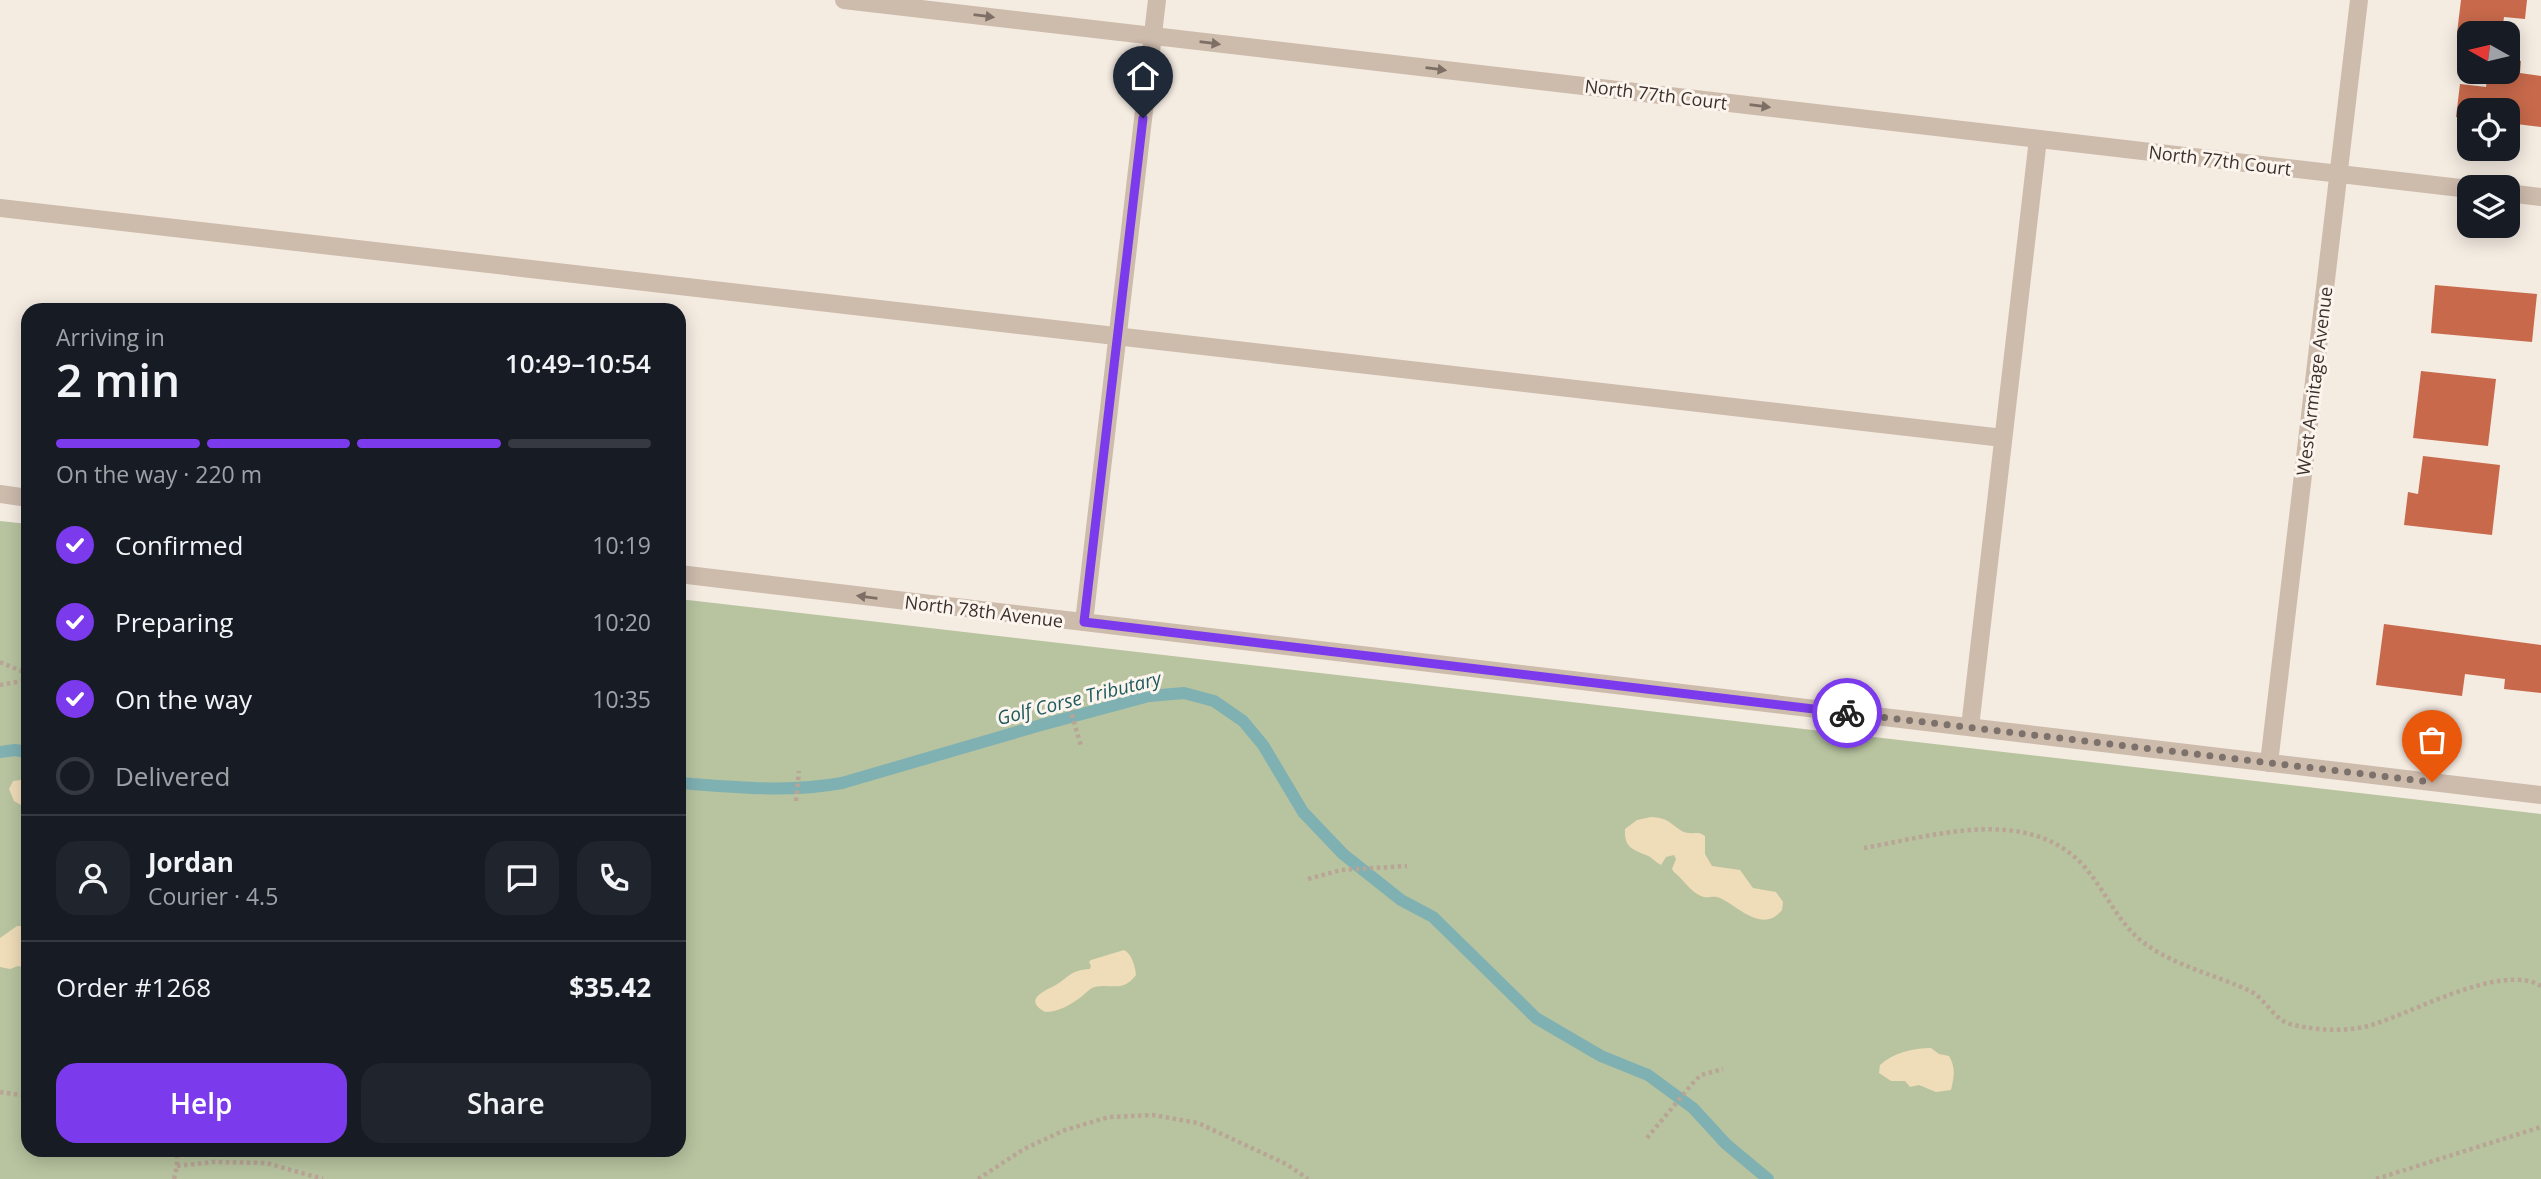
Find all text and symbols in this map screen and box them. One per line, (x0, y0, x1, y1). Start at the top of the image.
one-way arrow (974, 11, 996, 22)
north arrow (2457, 21, 2520, 84)
map controls (2457, 21, 2520, 238)
one-way arrow (1200, 37, 1222, 48)
pin (1113, 46, 1173, 118)
icon: home (1124, 57, 1162, 95)
one-way arrow (1426, 64, 1448, 75)
street label: North 77th Court (1583, 73, 1729, 115)
button: locate (2457, 98, 2520, 161)
one-way arrow (1749, 101, 1771, 112)
street label: North 77th Court (2147, 139, 2293, 181)
button: layers (2457, 175, 2520, 238)
street label: West Armitage Avenue (2291, 285, 2337, 477)
text: Arriving in (56, 321, 165, 353)
text: 10:49–10:54 (505, 345, 651, 381)
text: 2 min (56, 348, 180, 410)
text: On the way · 220 m (56, 458, 262, 490)
icon: check (56, 526, 94, 564)
text: Confirmed (115, 527, 243, 563)
text: 10:19 (592, 529, 651, 561)
street label: North 78th Avenue (904, 589, 1064, 633)
one-way arrow (856, 591, 878, 602)
icon: check (56, 603, 94, 641)
text: Preparing (115, 604, 233, 640)
text: 10:20 (592, 606, 651, 638)
water label: Golf Corse Tributary (994, 665, 1165, 731)
courier (1812, 678, 1882, 748)
icon: check (56, 680, 94, 718)
text: On the way (115, 681, 252, 717)
text: 10:35 (592, 683, 651, 715)
icon: bike (1828, 694, 1866, 732)
pin (2402, 710, 2462, 782)
icon: bag (2413, 721, 2451, 759)
text: Delivered (115, 758, 230, 794)
button: person (56, 841, 130, 915)
button: chat (485, 841, 559, 915)
button: phone (577, 841, 651, 915)
text: Jordan (148, 844, 234, 880)
text: Courier · 4.5 (148, 880, 278, 912)
text: Order #1268 (56, 969, 211, 1005)
text: $35.42 (569, 969, 651, 1005)
button: Help (56, 1063, 347, 1143)
button: Share (361, 1063, 651, 1143)

